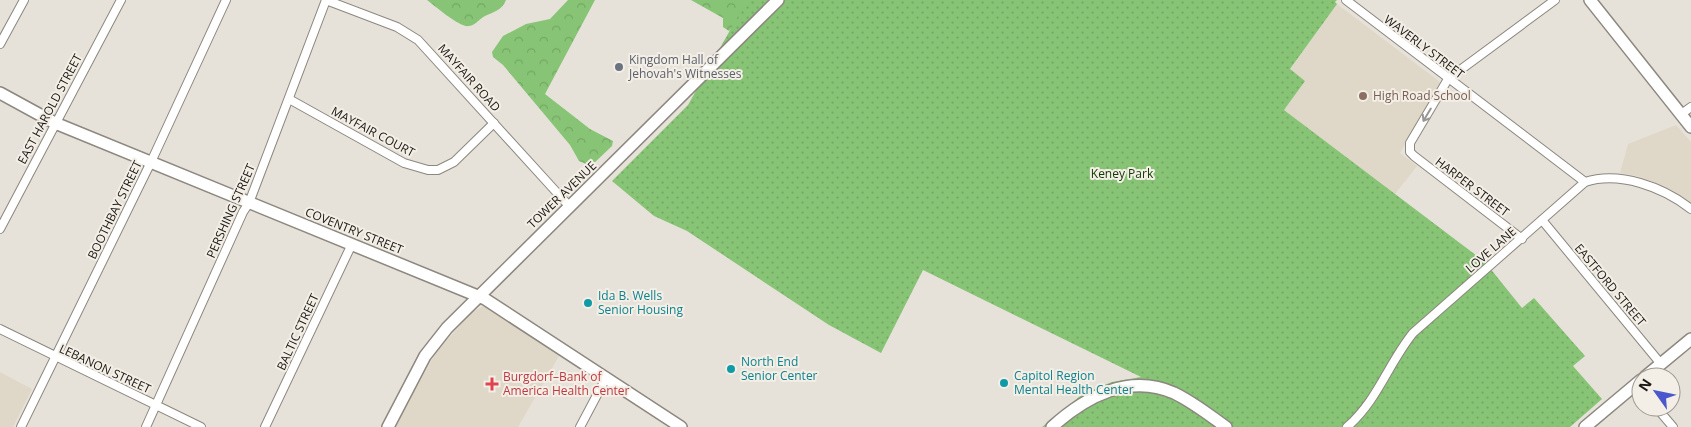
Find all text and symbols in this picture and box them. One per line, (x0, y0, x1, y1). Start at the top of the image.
street label: WAVERLY STREET (1381, 11, 1468, 83)
street label: MAYFAIR ROAD (434, 40, 504, 115)
street label: EAST HAROLD STREET (13, 50, 86, 167)
place label: Kingdom Hall of Jehovah's Witnesses (628, 51, 742, 82)
marker: Kingdom Hall of Jehovah's Witnesses (613, 61, 625, 73)
place label: High Road School (1373, 87, 1471, 104)
marker: High Road School (1357, 90, 1369, 102)
street label: MAYFAIR COURT (328, 102, 418, 161)
one-way arrow (1421, 108, 1431, 122)
street label: HARPER STREET (1432, 153, 1513, 220)
street label: BOOTHBAY STREET (83, 157, 146, 262)
street label: TOWER AVENUE (523, 157, 600, 232)
street label: PERSHING STREET (202, 161, 259, 261)
park label: Keney Park (1091, 165, 1154, 182)
street label: COVENTRY STREET (303, 203, 406, 258)
street label: LOVE LANE (1462, 223, 1520, 276)
street label: EASTFORD STREET (1571, 240, 1650, 330)
place label: Ida B. Wells Senior Housing (598, 287, 683, 318)
street label: BALTIC STREET (272, 290, 323, 373)
marker: Ida B. Wells Senior Housing (582, 297, 594, 309)
street label: LEBANON STREET (57, 340, 154, 397)
place label: North End Senior Center (741, 353, 818, 384)
marker: North End Senior Center (725, 363, 737, 375)
place label: Capitol Region Mental Health Center (1014, 367, 1134, 398)
north arrow (1631, 367, 1681, 417)
place label: Burgdorf–Bank of America Health Center (503, 368, 630, 399)
text: N (1634, 375, 1656, 395)
marker: Burgdorf–Bank of America Health Center (485, 377, 499, 391)
marker: Capitol Region Mental Health Center (998, 377, 1010, 389)

